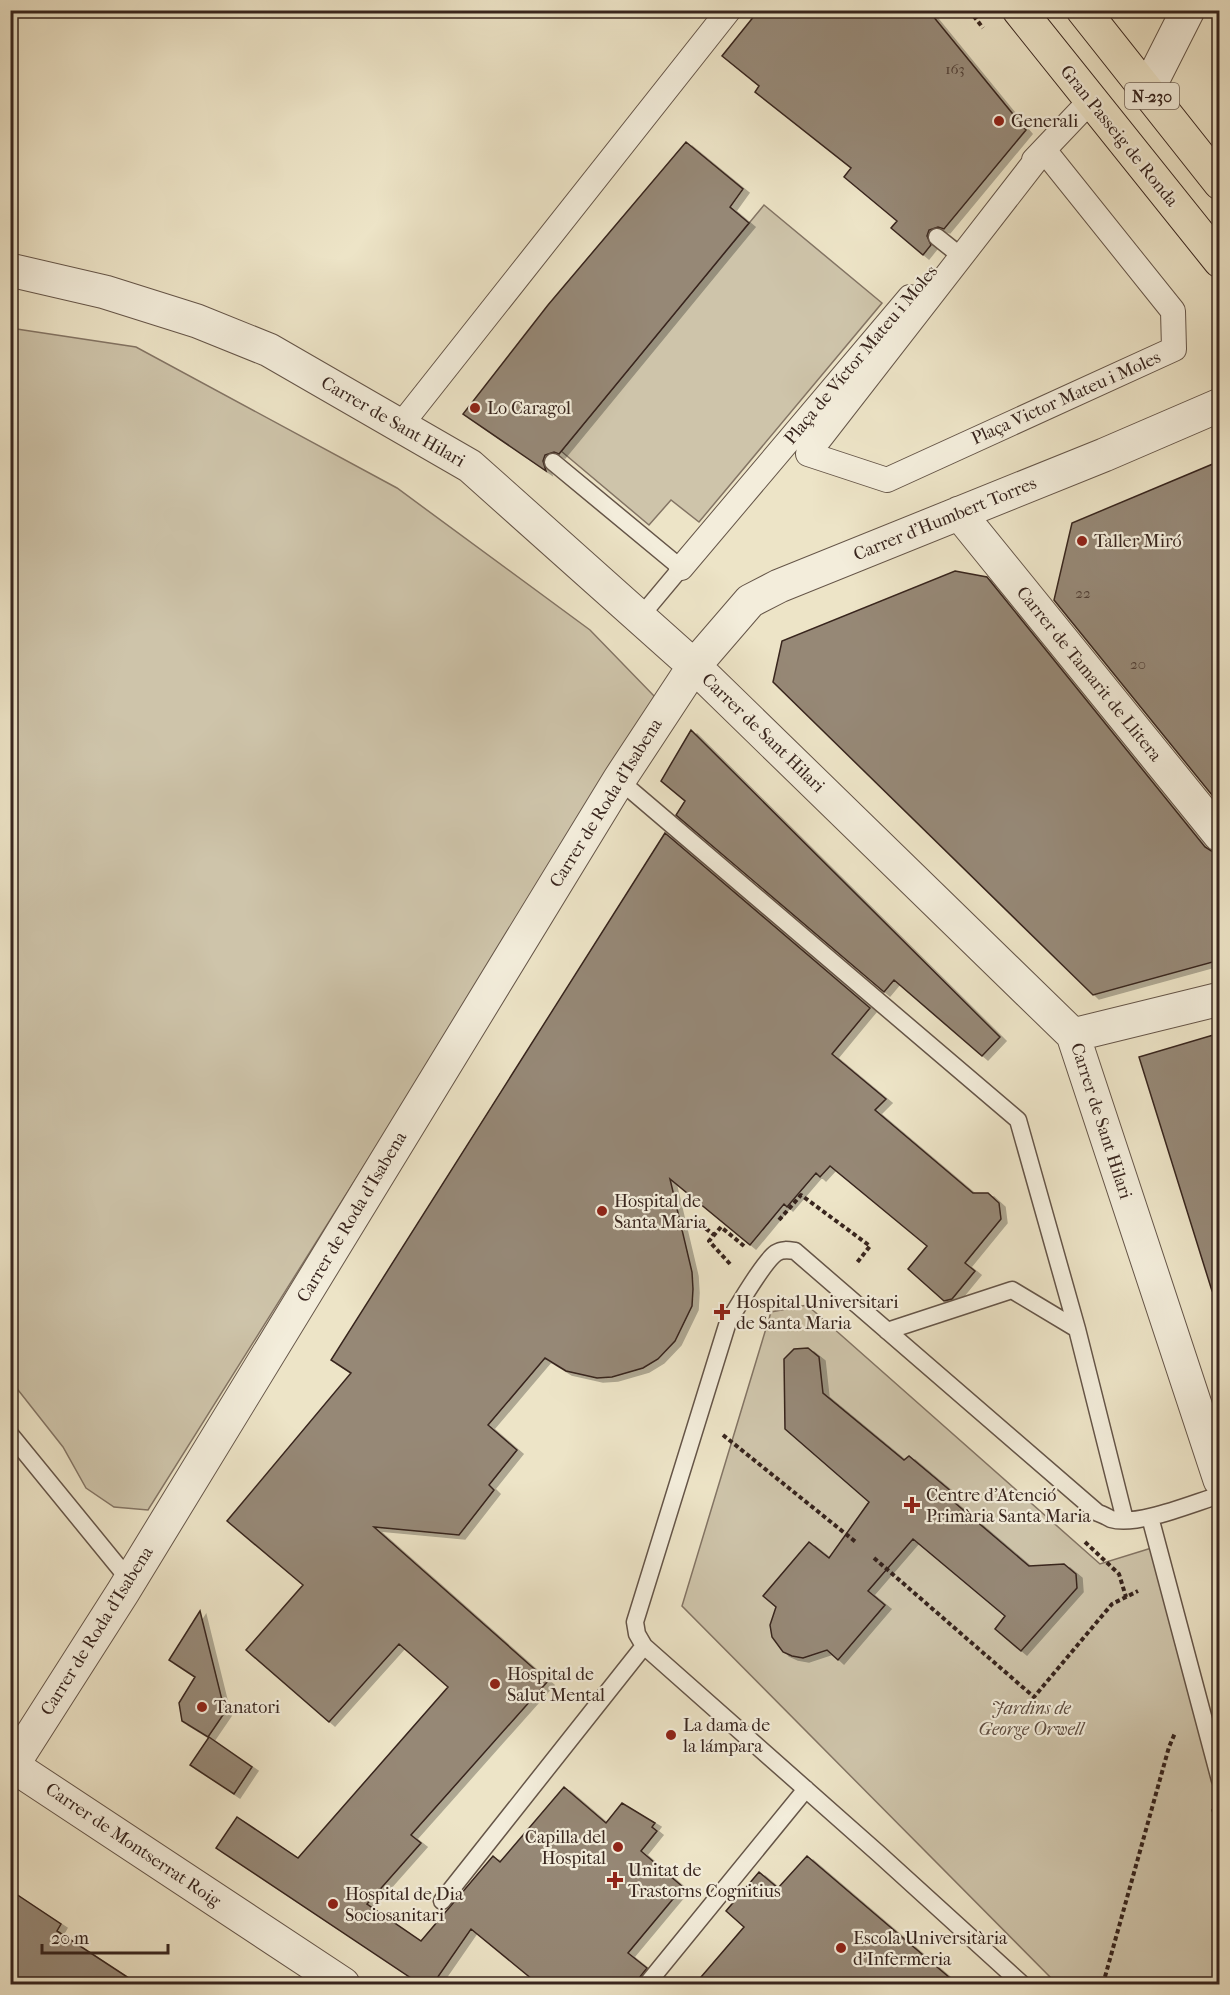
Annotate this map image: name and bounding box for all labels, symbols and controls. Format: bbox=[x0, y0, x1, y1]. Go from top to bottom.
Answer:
house number: 163 bbox=[945, 60, 965, 78]
street label: Gran Passeig de Ronda bbox=[1056, 61, 1183, 211]
road number: N-230 bbox=[1125, 83, 1179, 109]
place label: Generali bbox=[1011, 111, 1079, 132]
marker: Generali bbox=[992, 114, 1006, 128]
street label: Plaça de Víctor Mateu i Moles bbox=[780, 261, 942, 449]
street label: Plaça Victor Mateu i Moles bbox=[968, 347, 1164, 449]
street label: Carrer de Sant Hilari bbox=[317, 372, 469, 472]
place label: Lo Caragol bbox=[487, 398, 571, 419]
marker: Lo Caragol bbox=[468, 401, 482, 415]
street label: Carrer d'Humbert Torres bbox=[850, 473, 1040, 565]
place label: Taller Miró bbox=[1094, 531, 1182, 552]
marker: Taller Miró bbox=[1075, 534, 1089, 548]
street label: Carrer de Tamarit de Llitera bbox=[1012, 582, 1166, 766]
house number: 22 bbox=[1075, 584, 1091, 602]
house number: 20 bbox=[1130, 655, 1146, 673]
street label: Carrer de Sant Hilari bbox=[697, 669, 829, 798]
street label: Carrer de Roda d'Isabena bbox=[545, 714, 667, 891]
street label: Carrer de Sant Hilari bbox=[1066, 1040, 1136, 1202]
street label: Carrer de Roda d'Isabena bbox=[293, 1127, 412, 1306]
place label: Hospital de Santa Maria bbox=[614, 1191, 707, 1233]
marker: Hospital de Santa Maria bbox=[595, 1204, 609, 1218]
place label: Hospital Universitari de Santa Maria bbox=[736, 1292, 899, 1334]
marker: Hospital Universitari de Santa Maria bbox=[713, 1303, 731, 1321]
place label: Centre d'Atenció Primària Santa Maria bbox=[926, 1485, 1092, 1527]
marker: Centre d'Atenció Primària Santa Maria bbox=[903, 1496, 921, 1514]
street label: Carrer de Roda d'Isabena bbox=[36, 1542, 158, 1719]
place label: Hospital de Salut Mental bbox=[507, 1664, 605, 1706]
marker: Hospital de Salut Mental bbox=[488, 1677, 502, 1691]
place label: Tanatori bbox=[214, 1697, 281, 1718]
park label: Jardins de George Orwell bbox=[978, 1698, 1086, 1740]
marker: Tanatori bbox=[195, 1700, 209, 1714]
place label: La dama de la lámpara bbox=[682, 1715, 770, 1757]
marker: La dama de la lámpara bbox=[664, 1728, 678, 1742]
street label: Carrer de Montserrat Roig bbox=[41, 1778, 225, 1912]
place label: Capilla del Hospital bbox=[525, 1827, 606, 1869]
marker: Capilla del Hospital bbox=[611, 1840, 625, 1854]
place label: Unitat de Trastorns Cognitius bbox=[628, 1860, 781, 1902]
marker: Unitat de Trastorns Cognitius bbox=[606, 1871, 624, 1889]
place label: Hospital de Dia Sociosanitari bbox=[345, 1884, 464, 1926]
marker: Hospital de Dia Sociosanitari bbox=[326, 1897, 340, 1911]
scale bar bbox=[42, 1917, 168, 1955]
text: 20 m bbox=[51, 1928, 89, 1949]
place label: Escola Universitària d'Infermeria bbox=[853, 1928, 1008, 1970]
marker: Escola Universitària d'Infermeria bbox=[834, 1941, 848, 1955]

